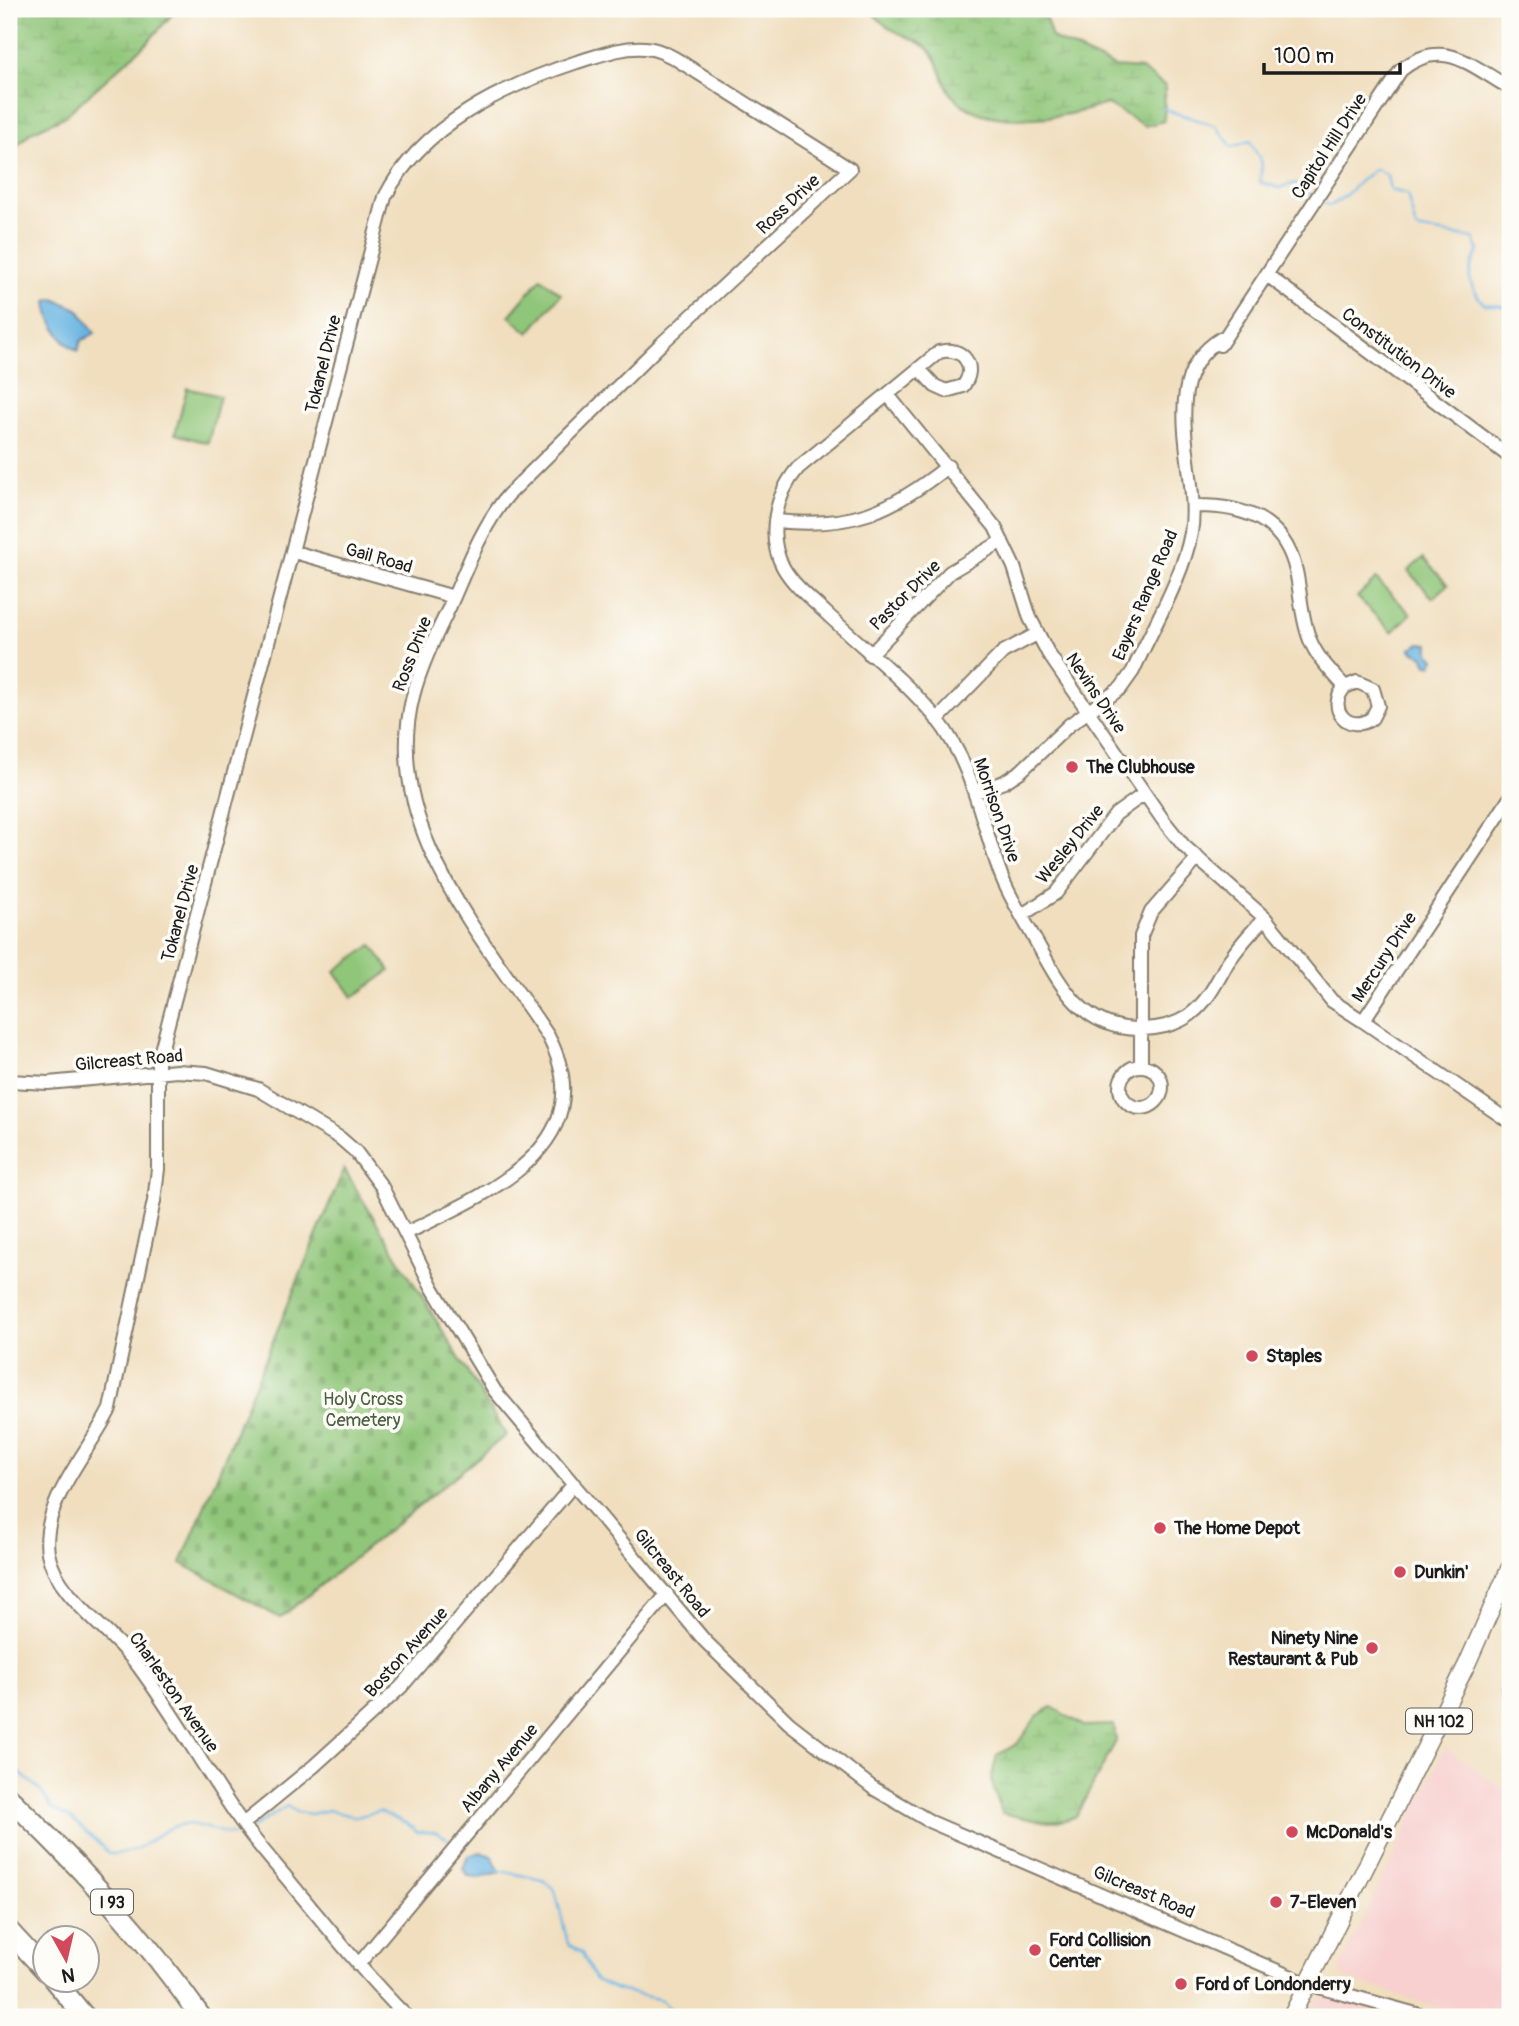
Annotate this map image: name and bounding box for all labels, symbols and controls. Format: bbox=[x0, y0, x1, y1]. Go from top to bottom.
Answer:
scale bar bbox=[1264, 32, 1400, 76]
text: 100 m bbox=[1274, 43, 1334, 70]
street label: Capitol Hill Drive bbox=[1287, 89, 1372, 204]
street label: Ross Drive bbox=[752, 169, 825, 240]
street label: Constitution Drive bbox=[1337, 303, 1461, 404]
street label: Tokanel Drive bbox=[300, 313, 347, 415]
street label: Eayers Range Road bbox=[1108, 526, 1183, 664]
street label: Gail Road bbox=[343, 538, 415, 579]
street label: Pastor Drive bbox=[865, 555, 946, 636]
street label: Ross Drive bbox=[388, 613, 437, 695]
street label: Nevins Drive bbox=[1060, 649, 1131, 738]
street label: Morrison Drive bbox=[968, 755, 1025, 865]
place label: The Clubhouse bbox=[1085, 756, 1196, 779]
marker: The Clubhouse bbox=[1064, 759, 1080, 775]
street label: Wesley Drive bbox=[1031, 800, 1109, 889]
street label: Tokanel Drive bbox=[156, 862, 205, 964]
street label: Mercury Drive bbox=[1347, 908, 1422, 1007]
street label: Gilcreast Road bbox=[74, 1044, 184, 1077]
place label: Staples bbox=[1266, 1345, 1323, 1368]
marker: Staples bbox=[1244, 1348, 1260, 1364]
park label: Holy Cross Cemetery bbox=[323, 1388, 403, 1432]
place label: The Home Depot bbox=[1173, 1517, 1301, 1540]
marker: The Home Depot bbox=[1152, 1520, 1168, 1536]
street label: Gilcreast Road bbox=[629, 1524, 715, 1623]
place label: Dunkin' bbox=[1414, 1561, 1468, 1584]
marker: Dunkin' bbox=[1392, 1564, 1408, 1580]
street label: Boston Avenue bbox=[360, 1602, 453, 1702]
place label: Ninety Nine Restaurant & Pub bbox=[1228, 1627, 1359, 1671]
street label: Charleston Avenue bbox=[124, 1628, 224, 1757]
marker: Ninety Nine Restaurant & Pub bbox=[1364, 1640, 1380, 1656]
road number: NH 102 bbox=[1406, 1708, 1472, 1734]
street label: Albany Avenue bbox=[455, 1719, 543, 1818]
place label: McDonald's bbox=[1306, 1821, 1393, 1844]
marker: McDonald's bbox=[1284, 1824, 1300, 1840]
street label: Gilcreast Road bbox=[1089, 1861, 1198, 1924]
road number: I 93 bbox=[91, 1890, 133, 1914]
place label: 7-Eleven bbox=[1290, 1891, 1357, 1914]
marker: 7-Eleven bbox=[1268, 1894, 1284, 1910]
north arrow bbox=[32, 1924, 102, 1994]
place label: Ford Collision Center bbox=[1049, 1929, 1151, 1973]
marker: Ford Collision Center bbox=[1027, 1942, 1043, 1958]
text: N bbox=[60, 1962, 76, 1988]
place label: Ford of Londonderry bbox=[1195, 1973, 1351, 1996]
marker: Ford of Londonderry bbox=[1173, 1976, 1189, 1992]

